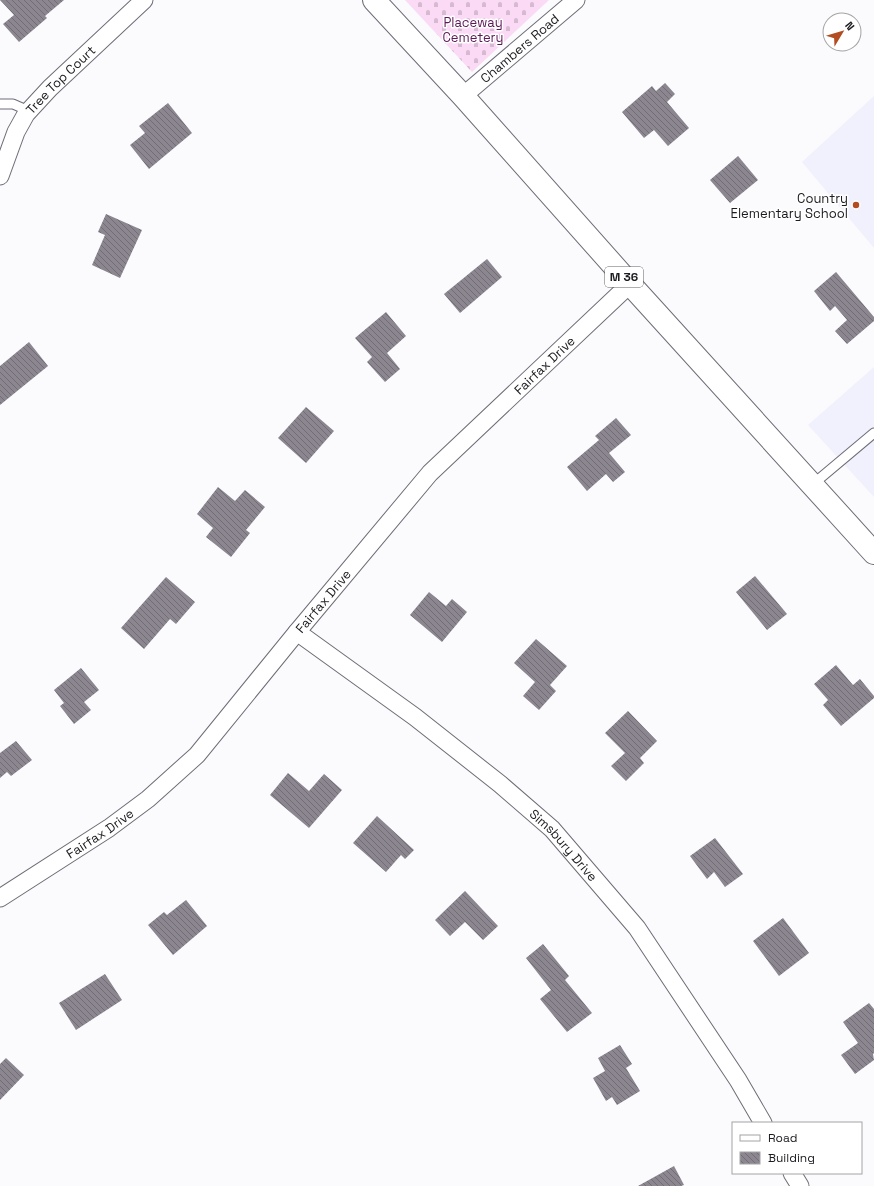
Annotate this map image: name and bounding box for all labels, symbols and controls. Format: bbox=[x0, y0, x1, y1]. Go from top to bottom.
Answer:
street label: Chambers Road bbox=[477, 10, 563, 87]
north arrow bbox=[822, 12, 862, 52]
park label: Placeway Cemetery bbox=[443, 14, 503, 46]
text: N bbox=[842, 19, 858, 33]
street label: Tree Top Court bbox=[22, 42, 99, 118]
place label: Country Elementary School bbox=[731, 190, 848, 222]
marker: Country Elementary School bbox=[851, 200, 861, 210]
road number: M 36 bbox=[605, 267, 643, 287]
street label: Fairfax Drive bbox=[510, 332, 579, 398]
street label: Fairfax Drive bbox=[292, 566, 355, 637]
street label: Fairfax Drive bbox=[63, 805, 137, 862]
street label: Simsbury Drive bbox=[526, 805, 601, 885]
legend bbox=[732, 1122, 862, 1174]
text: Road bbox=[768, 1130, 797, 1146]
text: Building bbox=[768, 1150, 815, 1166]

